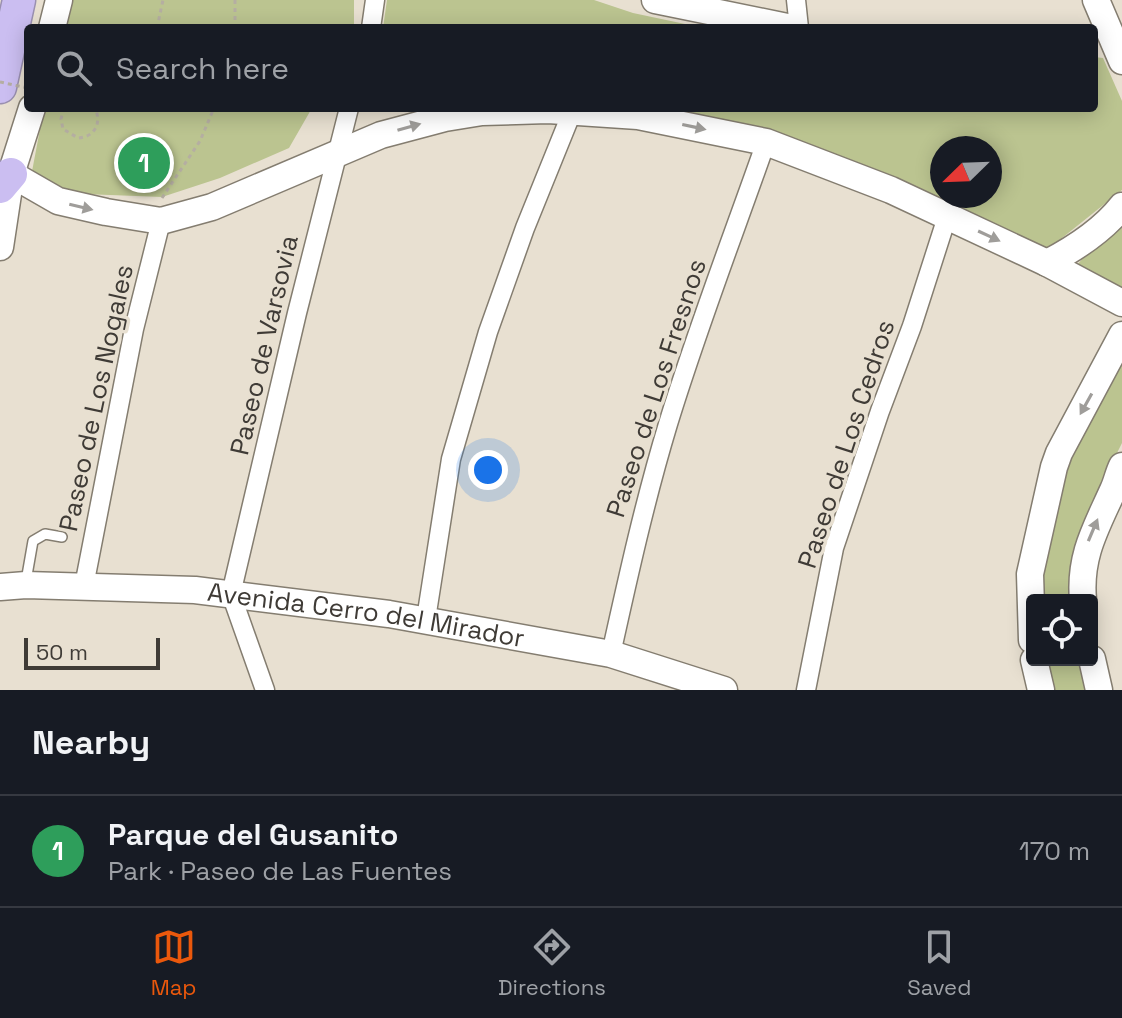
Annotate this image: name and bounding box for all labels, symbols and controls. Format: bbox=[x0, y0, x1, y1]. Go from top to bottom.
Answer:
search box bbox=[24, 24, 1098, 112]
icon: search bbox=[52, 46, 96, 90]
text: Search here bbox=[116, 49, 289, 88]
one-way arrow bbox=[397, 120, 421, 133]
one-way arrow bbox=[681, 121, 706, 134]
pin: 1 bbox=[118, 133, 170, 193]
north arrow bbox=[930, 136, 1002, 208]
one-way arrow bbox=[69, 201, 94, 213]
one-way arrow bbox=[977, 229, 1001, 243]
street label: Paseo de Varsovia bbox=[222, 232, 306, 458]
street label: Paseo de Los Fresnos bbox=[598, 255, 714, 521]
street label: Paseo de Los Nogales bbox=[51, 262, 141, 534]
street label: Paseo de Los Cedros bbox=[790, 315, 902, 573]
one-way arrow bbox=[1079, 393, 1093, 415]
your location bbox=[468, 450, 508, 490]
one-way arrow bbox=[1087, 519, 1100, 542]
street label: Avenida Cerro del Mirador bbox=[206, 575, 527, 655]
map controls bbox=[1026, 594, 1098, 666]
button: locate bbox=[1026, 594, 1098, 666]
scale bar bbox=[24, 634, 160, 670]
text: 50 m bbox=[36, 638, 88, 666]
text: Nearby bbox=[32, 721, 150, 764]
text: Parque del Gusanito bbox=[108, 815, 398, 854]
text: 1 bbox=[52, 834, 64, 868]
text: 170 m bbox=[1019, 834, 1090, 868]
text: Park · Paseo de Las Fuentes bbox=[108, 854, 452, 888]
tab: Map bbox=[151, 925, 197, 1001]
tab: Directions bbox=[498, 925, 606, 1001]
tab: Saved bbox=[907, 925, 971, 1001]

